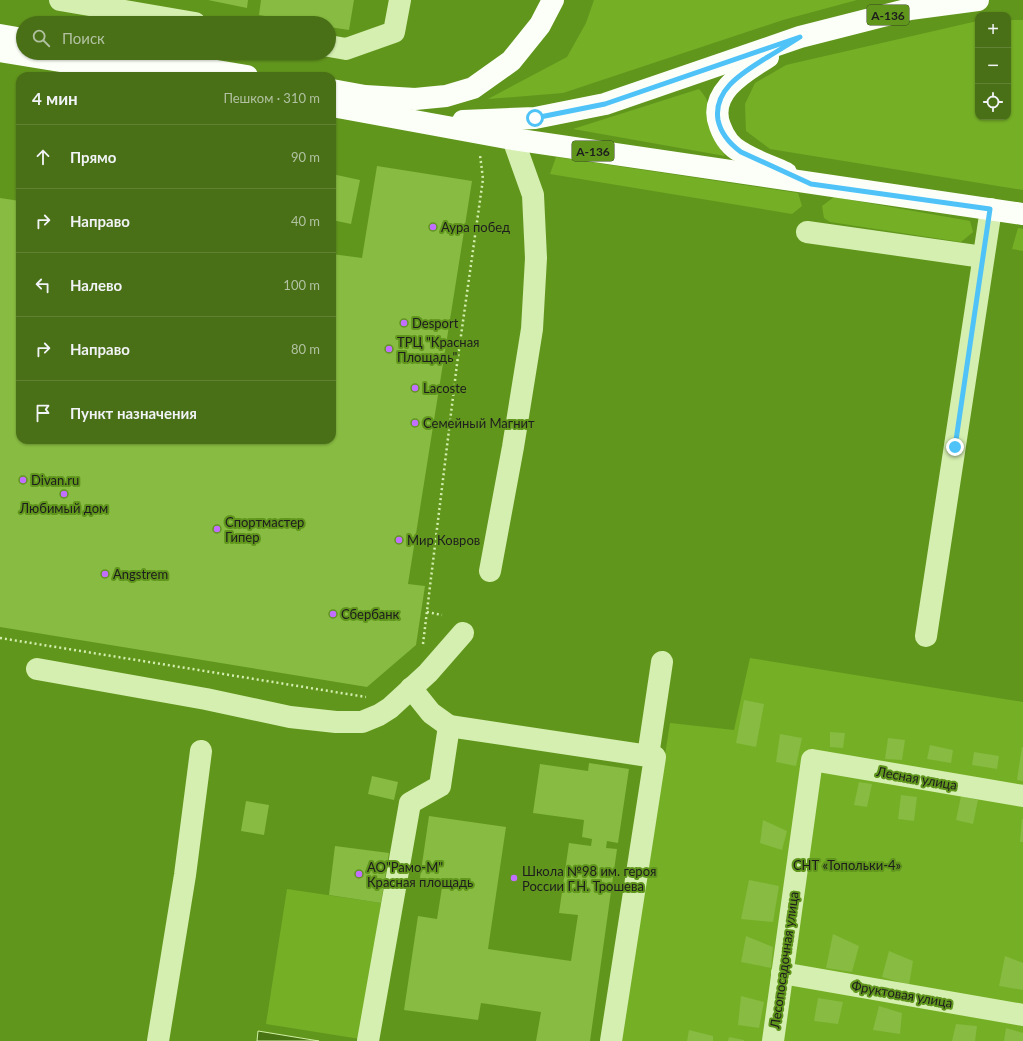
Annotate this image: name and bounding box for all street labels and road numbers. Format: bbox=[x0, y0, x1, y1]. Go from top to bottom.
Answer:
road number: А-136 bbox=[867, 5, 909, 25]
road number: А-136 bbox=[572, 141, 614, 161]
street label: Лесная улица bbox=[875, 763, 958, 793]
street label: Лесопосадочная улица bbox=[766, 891, 802, 1030]
street label: Фруктовая улица bbox=[850, 977, 954, 1011]

